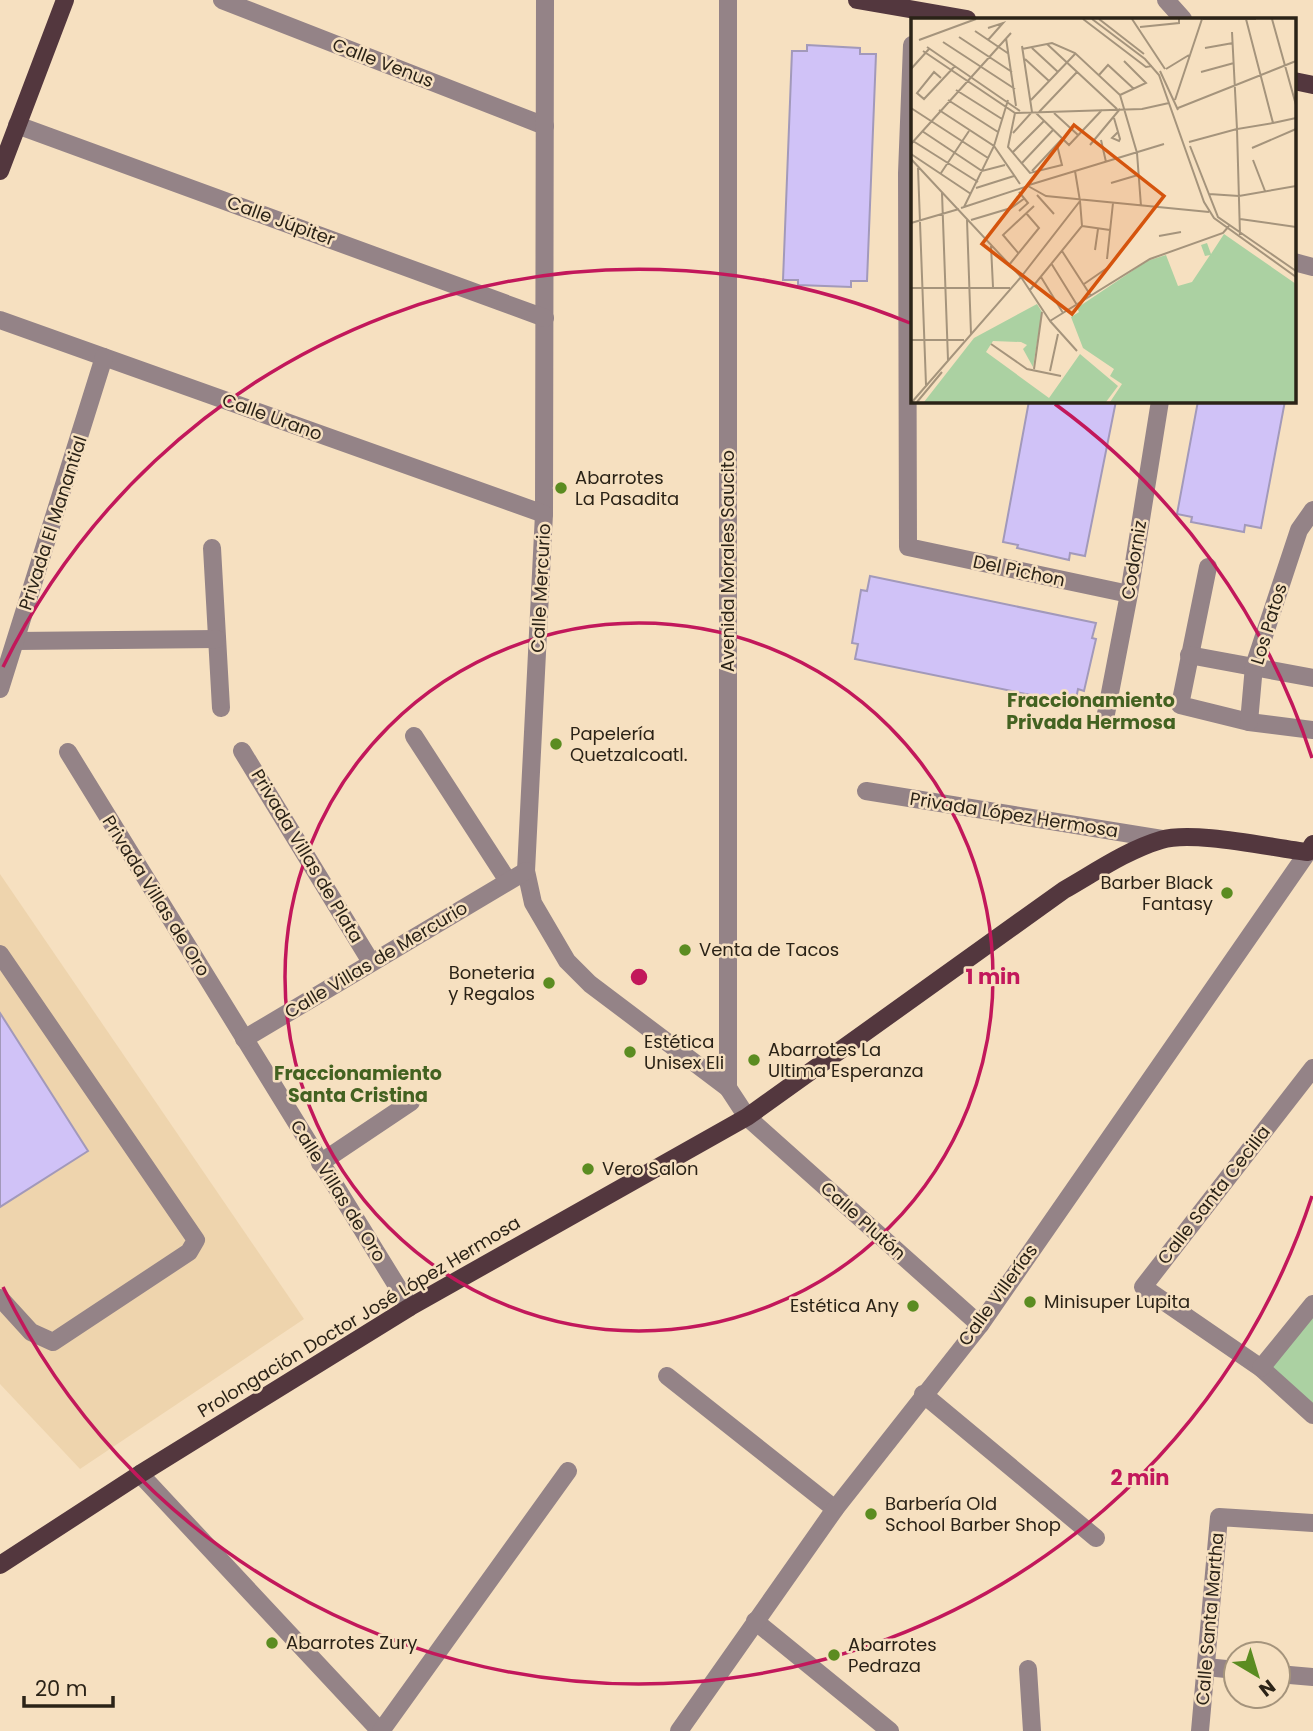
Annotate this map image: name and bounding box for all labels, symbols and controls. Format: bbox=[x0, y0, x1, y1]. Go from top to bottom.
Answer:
inset map bbox=[911, 18, 1296, 402]
street label: Calle Venus bbox=[329, 32, 437, 93]
street label: Calle Júpiter bbox=[224, 189, 339, 252]
street label: Calle Urano bbox=[219, 387, 326, 446]
street label: Privada El Manantial bbox=[13, 432, 93, 613]
street label: Avenida Morales Saucito bbox=[715, 450, 740, 672]
place label: Abarrotes La Pasadita bbox=[575, 465, 679, 511]
marker: Abarrotes La Pasadita bbox=[553, 480, 569, 496]
street label: Codorniz bbox=[1115, 518, 1152, 601]
street label: Calle Mercurio bbox=[525, 523, 556, 653]
street label: Del Pichon bbox=[971, 549, 1067, 592]
street label: Los Patos bbox=[1244, 580, 1293, 667]
district label: Fraccionamiento Privada Hermosa bbox=[1006, 687, 1176, 736]
place label: Papelería Quetzalcoatl. bbox=[570, 721, 688, 767]
marker: Papelería Quetzalcoatl. bbox=[548, 736, 564, 752]
street label: Privada Villas de Plata bbox=[246, 764, 369, 947]
street label: Privada López Hermosa bbox=[908, 786, 1120, 843]
street label: Privada Villas de Oro bbox=[97, 811, 216, 981]
place label: Barber Black Fantasy bbox=[1100, 870, 1214, 916]
marker: Barber Black Fantasy bbox=[1219, 885, 1235, 901]
street label: Calle Villas de Mercurio bbox=[280, 895, 472, 1024]
place label: Venta de Tacos bbox=[699, 937, 839, 962]
marker: Venta de Tacos bbox=[677, 942, 693, 958]
place label: Boneteria y Regalos bbox=[448, 960, 535, 1006]
text: 1 min bbox=[966, 962, 1020, 991]
centre of rings bbox=[627, 965, 651, 989]
marker: Boneteria y Regalos bbox=[541, 975, 557, 991]
place label: Estética Unisex Eli bbox=[644, 1029, 724, 1075]
place label: Abarrotes La Ultima Esperanza bbox=[768, 1037, 924, 1083]
marker: Estética Unisex Eli bbox=[622, 1044, 638, 1060]
marker: Abarrotes La Ultima Esperanza bbox=[746, 1052, 762, 1068]
district label: Fraccionamiento Santa Cristina bbox=[274, 1060, 442, 1109]
street label: Calle Villas de Oro bbox=[285, 1115, 392, 1267]
street label: Calle Santa Cecilia bbox=[1151, 1120, 1276, 1269]
place label: Vero Salon bbox=[602, 1156, 699, 1181]
marker: Vero Salon bbox=[580, 1161, 596, 1177]
street label: Calle Plutón bbox=[815, 1176, 911, 1266]
street label: Prolongación Doctor José López Hermosa bbox=[193, 1210, 525, 1423]
street label: Calle Villerías bbox=[952, 1239, 1043, 1351]
place label: Minisuper Lupita bbox=[1044, 1289, 1190, 1314]
place label: Estética Any bbox=[790, 1293, 899, 1318]
marker: Minisuper Lupita bbox=[1022, 1294, 1038, 1310]
marker: Estética Any bbox=[905, 1298, 921, 1314]
text: 2 min bbox=[1110, 1463, 1170, 1492]
place label: Barbería Old School Barber Shop bbox=[885, 1491, 1061, 1537]
marker: Barbería Old School Barber Shop bbox=[863, 1506, 879, 1522]
street label: Calle Santa Martha bbox=[1189, 1532, 1230, 1706]
place label: Abarrotes Zury bbox=[286, 1630, 417, 1655]
place label: Abarrotes Pedraza bbox=[848, 1632, 937, 1678]
marker: Abarrotes Zury bbox=[264, 1635, 280, 1651]
north arrow bbox=[1222, 1640, 1292, 1710]
marker: Abarrotes Pedraza bbox=[826, 1647, 842, 1663]
scale bar bbox=[24, 1664, 114, 1708]
text: N bbox=[1253, 1673, 1281, 1703]
text: 20 m bbox=[35, 1674, 88, 1703]

